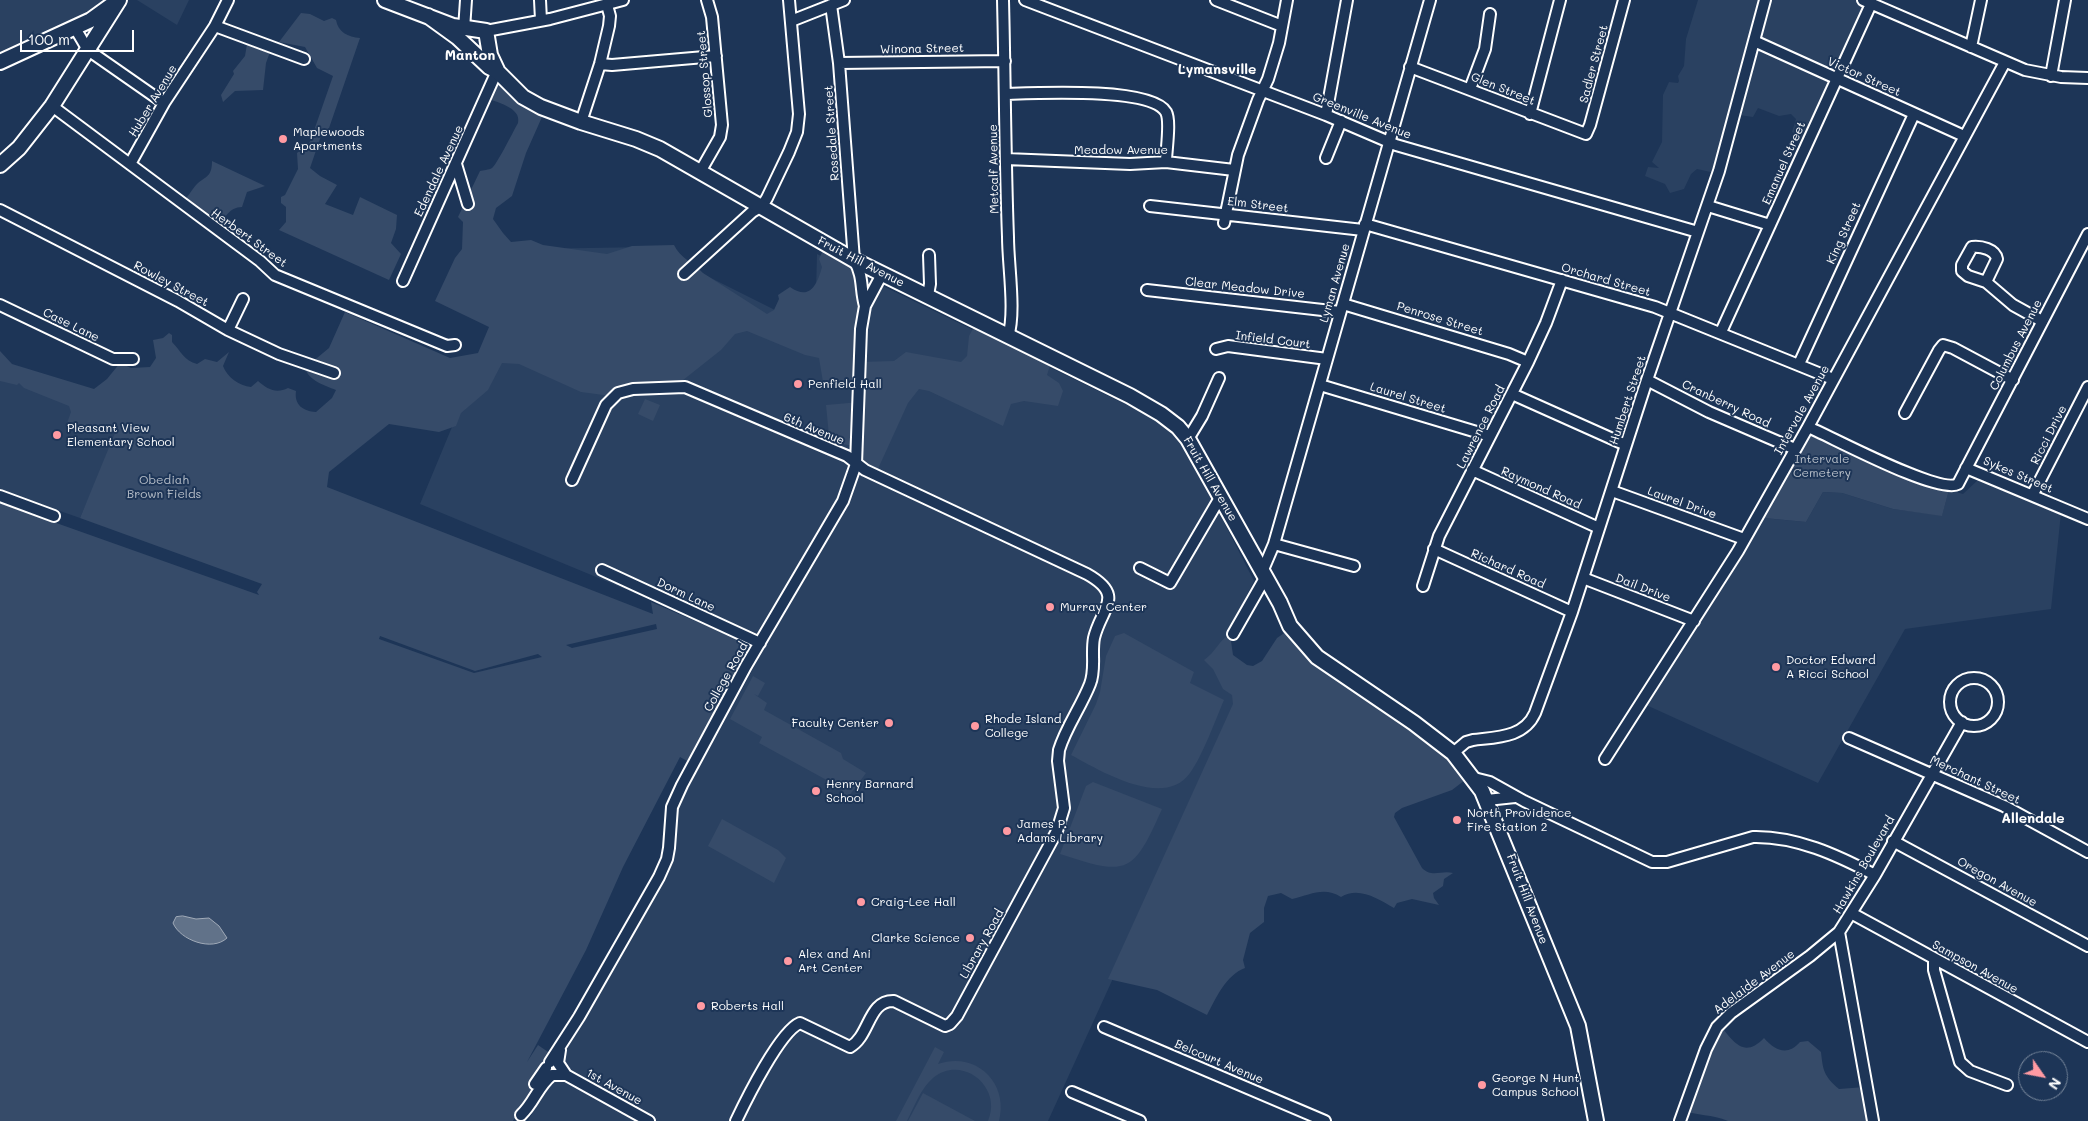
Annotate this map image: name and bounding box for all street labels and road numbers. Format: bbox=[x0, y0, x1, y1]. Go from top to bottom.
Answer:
street label: Sadler Street bbox=[1577, 23, 1611, 105]
street label: Glossop Street bbox=[694, 30, 716, 118]
street label: Winona Street bbox=[880, 41, 964, 57]
street label: Victor Street bbox=[1825, 54, 1903, 100]
street label: Huber Avenue bbox=[126, 62, 180, 140]
street label: Glen Street bbox=[1469, 70, 1537, 108]
street label: Rosedale Street bbox=[821, 85, 843, 181]
street label: Greenville Avenue bbox=[1311, 90, 1413, 142]
street label: Emanuel Street bbox=[1759, 119, 1809, 207]
street label: Edendale Avenue bbox=[411, 123, 467, 219]
street label: Metcalf Avenue bbox=[986, 124, 1002, 214]
street label: Meadow Avenue bbox=[1074, 143, 1168, 157]
street label: Elm Street bbox=[1227, 194, 1289, 216]
street label: King Street bbox=[1824, 200, 1864, 266]
street label: Herbert Street bbox=[208, 206, 290, 270]
street label: Fruit Hill Avenue bbox=[815, 234, 907, 290]
street label: Lyman Avenue bbox=[1317, 242, 1353, 324]
street label: Rowley Street bbox=[131, 258, 211, 310]
street label: Orchard Street bbox=[1560, 260, 1652, 300]
street label: Clear Meadow Drive bbox=[1184, 275, 1306, 301]
street label: Columbus Avenue bbox=[1987, 297, 2045, 393]
street label: Penrose Street bbox=[1395, 299, 1485, 339]
street label: Case Lane bbox=[40, 305, 102, 345]
street label: Infield Court bbox=[1235, 328, 1311, 352]
street label: Humbert Street bbox=[1607, 354, 1649, 446]
street label: Intervale Avenue bbox=[1771, 363, 1833, 457]
street label: Cranberry Road bbox=[1680, 377, 1772, 431]
street label: Laurel Street bbox=[1368, 380, 1448, 416]
street label: Lawrence Road bbox=[1454, 383, 1508, 471]
street label: Ricci Drive bbox=[2028, 403, 2070, 467]
street label: 6th Avenue bbox=[781, 410, 847, 448]
street label: Fruit Hill Avenue bbox=[1180, 434, 1240, 524]
street label: Sykes Street bbox=[1981, 454, 2055, 496]
street label: Raymond Road bbox=[1499, 464, 1583, 512]
street label: Laurel Drive bbox=[1646, 484, 1718, 522]
street label: Richard Road bbox=[1469, 546, 1547, 592]
street label: Dail Drive bbox=[1613, 571, 1673, 605]
street label: Dorm Lane bbox=[655, 575, 717, 615]
street label: College Road bbox=[701, 640, 751, 714]
street label: Merchant Street bbox=[1927, 753, 2023, 807]
street label: Hawkins Boulevard bbox=[1830, 813, 1898, 917]
street label: Fruit Hill Avenue bbox=[1503, 852, 1551, 946]
street label: Oregon Avenue bbox=[1955, 854, 2039, 910]
street label: Library Road bbox=[957, 907, 1007, 981]
street label: Sampson Avenue bbox=[1929, 937, 2021, 997]
street label: Adelaide Avenue bbox=[1711, 947, 1797, 1017]
street label: Belcourt Avenue bbox=[1172, 1037, 1266, 1087]
street label: 1st Avenue bbox=[583, 1066, 645, 1108]

